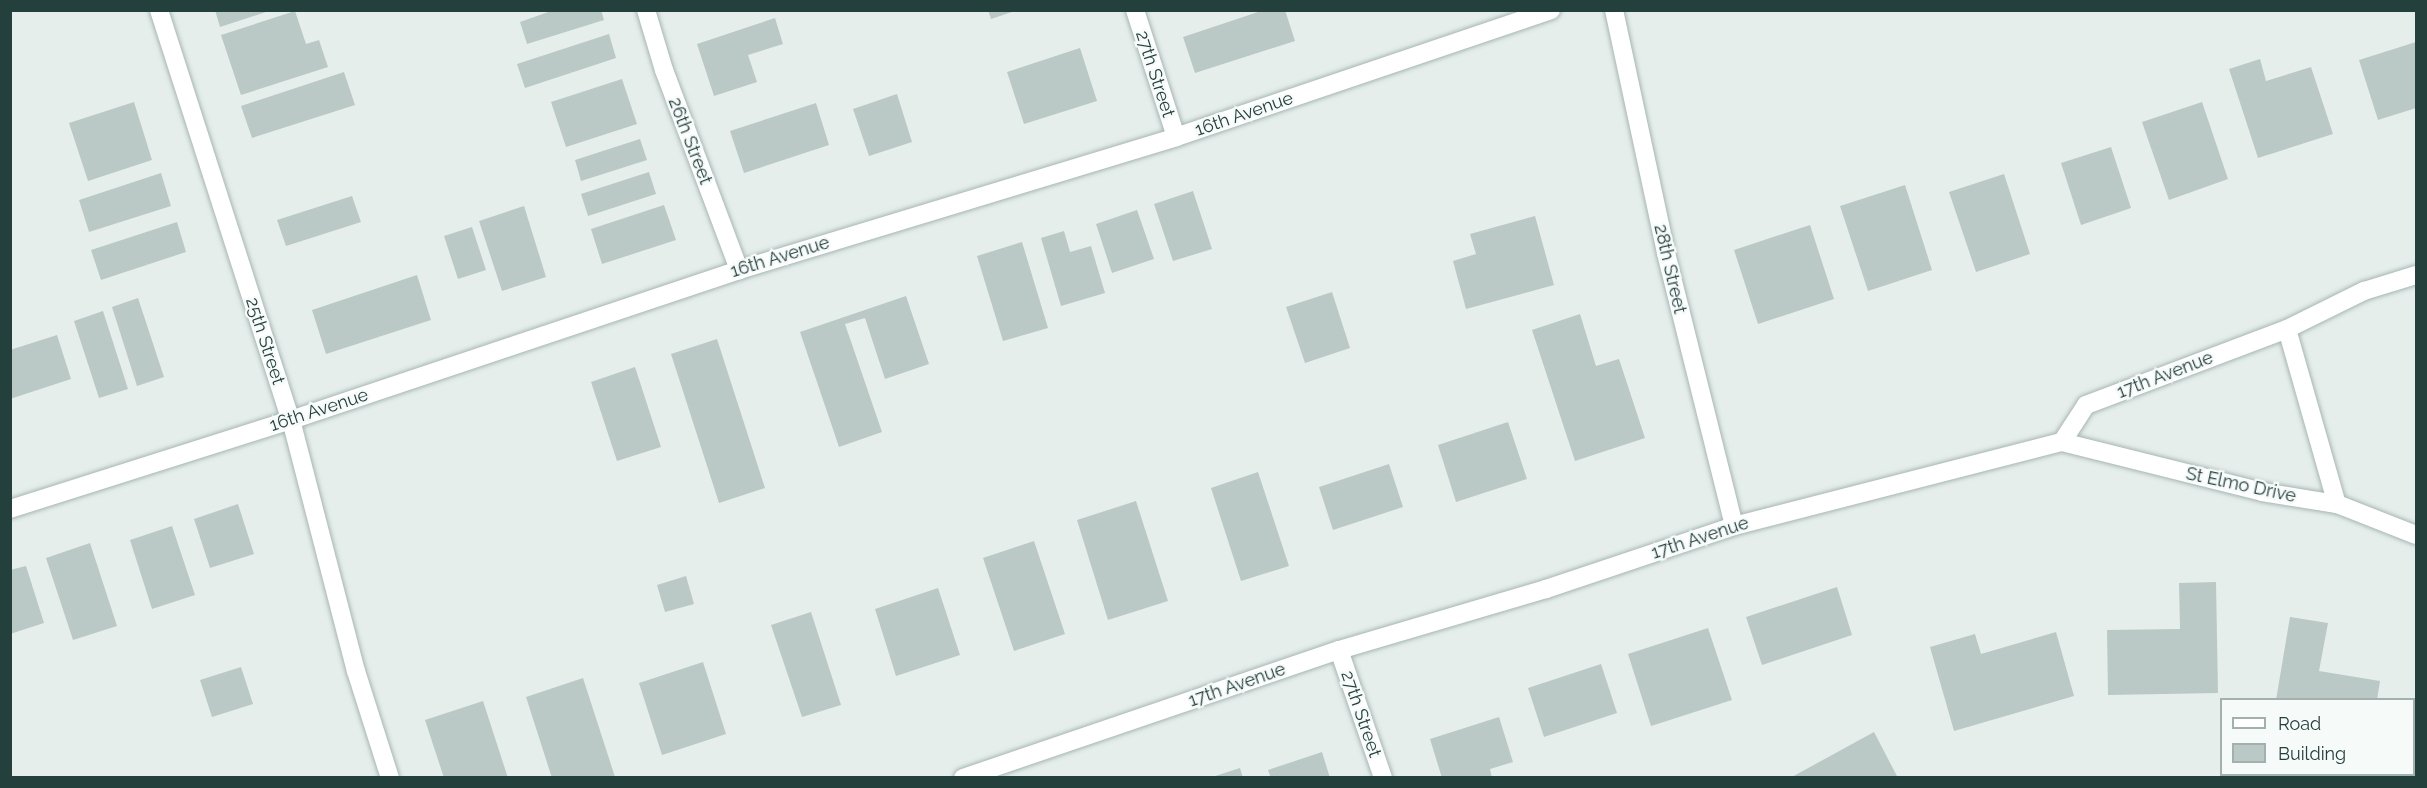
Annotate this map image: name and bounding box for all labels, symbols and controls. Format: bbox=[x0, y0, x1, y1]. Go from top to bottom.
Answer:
street label: 27th Street bbox=[1131, 28, 1179, 120]
street label: 16th Avenue bbox=[1192, 87, 1296, 141]
street label: 26th Street bbox=[664, 95, 716, 187]
street label: 28th Street bbox=[1649, 222, 1691, 316]
street label: 16th Avenue bbox=[728, 232, 832, 282]
street label: 25th Street bbox=[241, 295, 289, 387]
street label: 17th Avenue bbox=[2114, 347, 2216, 403]
street label: 16th Avenue bbox=[267, 384, 371, 436]
street label: St Elmo Drive bbox=[2184, 463, 2298, 507]
street label: 17th Avenue bbox=[1648, 512, 1752, 564]
street label: 17th Avenue bbox=[1185, 658, 1289, 712]
street label: 27th Street bbox=[1336, 668, 1386, 760]
legend bbox=[2220, 698, 2415, 776]
text: Road bbox=[2278, 713, 2321, 734]
text: Building bbox=[2278, 743, 2346, 764]

